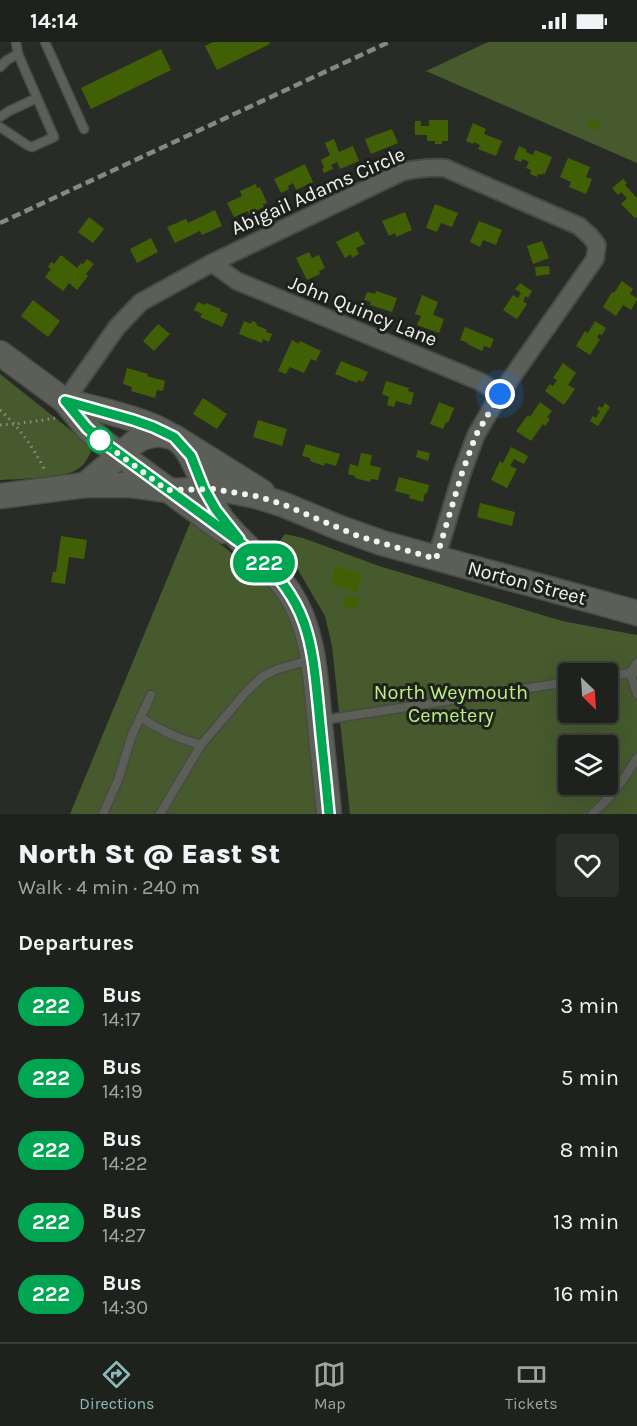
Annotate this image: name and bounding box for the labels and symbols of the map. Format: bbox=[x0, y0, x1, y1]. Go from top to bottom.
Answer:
street label: Abigail Adams Circle bbox=[228, 142, 408, 240]
street label: John Quincy Lane bbox=[285, 271, 441, 351]
your location bbox=[485, 379, 515, 409]
unlabelled marker bbox=[87, 427, 113, 453]
line badge: 222 bbox=[230, 544, 298, 582]
street label: Norton Street bbox=[465, 556, 589, 610]
north arrow bbox=[558, 663, 618, 723]
park label: North Weymouth Cemetery bbox=[374, 681, 528, 727]

